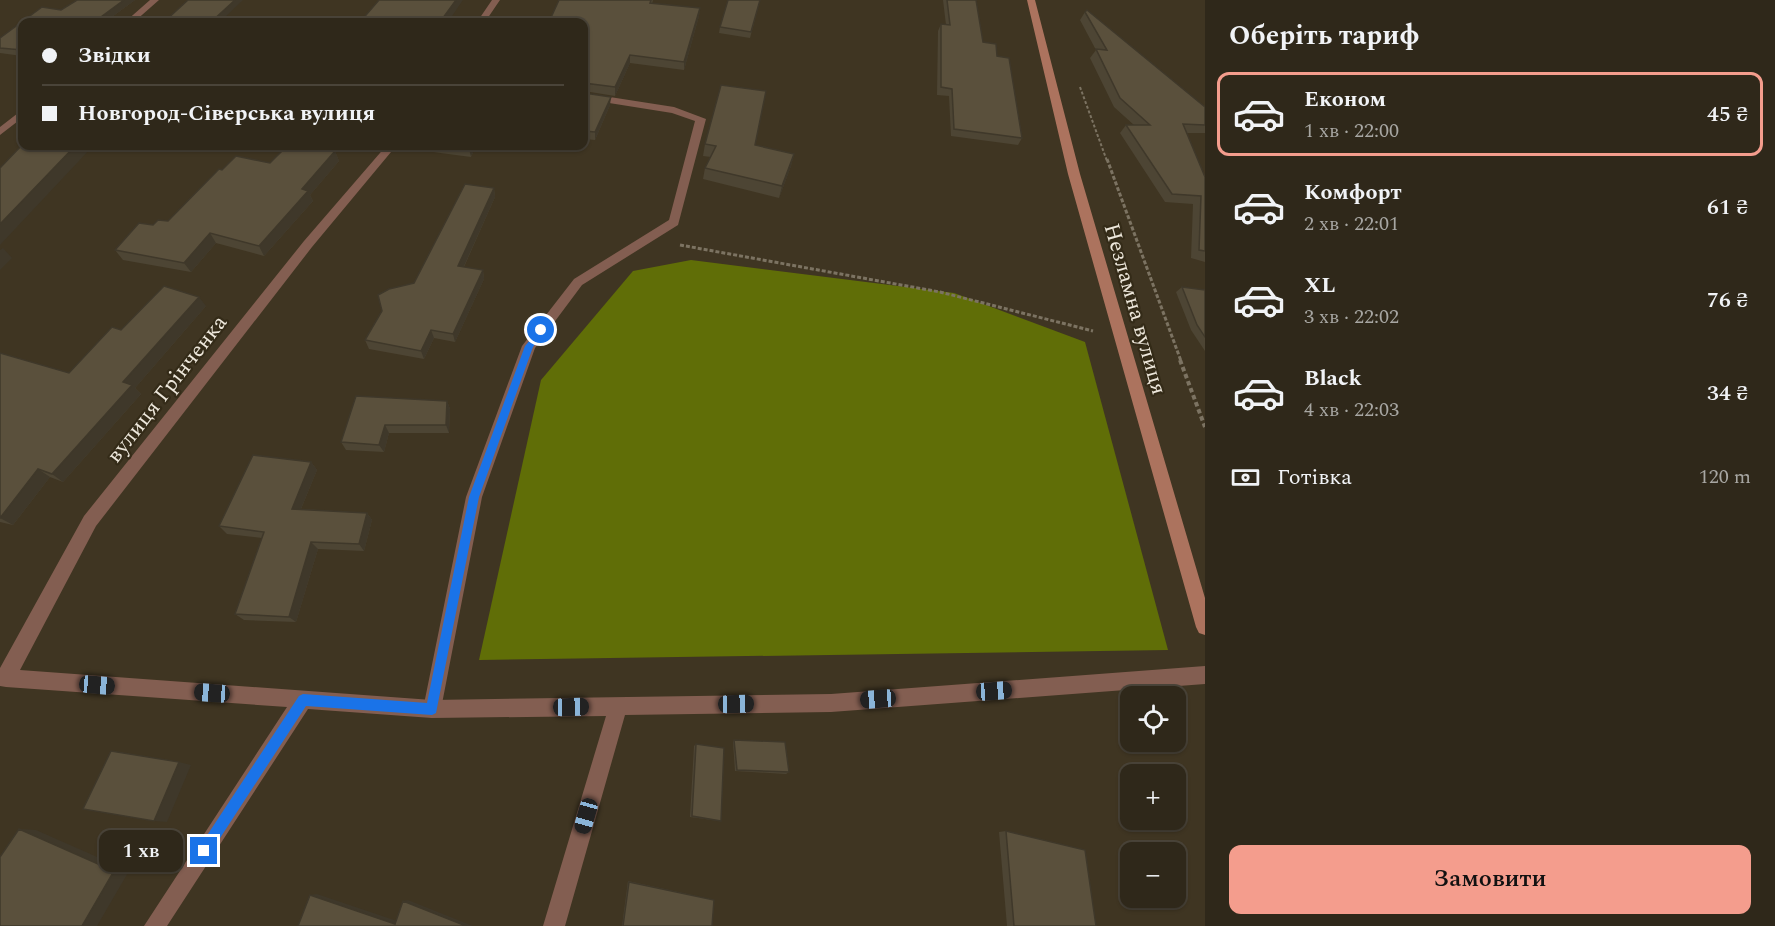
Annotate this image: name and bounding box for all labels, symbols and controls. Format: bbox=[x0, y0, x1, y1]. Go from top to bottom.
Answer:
text: Оберіть тариф bbox=[1229, 15, 1419, 57]
text: Звідки bbox=[78, 39, 151, 72]
text: Економ bbox=[1304, 83, 1386, 116]
icon: car bbox=[1232, 87, 1286, 141]
text: Новгород-Сіверська вулиця bbox=[78, 97, 375, 130]
text: 45 ₴ bbox=[1707, 98, 1748, 131]
text: 1 хв · 22:00 bbox=[1304, 116, 1399, 146]
text: Комфорт bbox=[1304, 176, 1402, 209]
icon: car bbox=[1232, 180, 1286, 234]
text: 61 ₴ bbox=[1707, 191, 1748, 224]
text: 2 хв · 22:01 bbox=[1304, 209, 1399, 239]
street label: Незламна вулиця bbox=[1095, 219, 1175, 399]
text: XL bbox=[1304, 269, 1335, 302]
icon: car bbox=[1232, 273, 1286, 327]
text: 76 ₴ bbox=[1707, 284, 1748, 317]
text: 3 хв · 22:02 bbox=[1304, 302, 1399, 332]
street label: вулиця Грінченка bbox=[99, 308, 236, 470]
route start bbox=[527, 316, 554, 343]
text: Black bbox=[1304, 362, 1362, 395]
icon: car bbox=[1232, 366, 1286, 420]
text: 34 ₴ bbox=[1707, 377, 1748, 410]
text: 4 хв · 22:03 bbox=[1304, 395, 1399, 425]
icon: cash bbox=[1229, 461, 1262, 494]
text: Готівка bbox=[1277, 461, 1352, 494]
text: 120 m bbox=[1699, 462, 1751, 492]
car bbox=[78, 674, 116, 696]
car bbox=[975, 681, 1013, 701]
car bbox=[193, 683, 231, 703]
map controls bbox=[1120, 686, 1186, 908]
button: locate bbox=[1120, 686, 1186, 752]
car bbox=[859, 689, 897, 709]
car bbox=[718, 695, 754, 713]
car bbox=[553, 698, 589, 716]
button: + bbox=[1120, 764, 1186, 830]
car bbox=[572, 796, 600, 836]
callout: 1 хв bbox=[99, 830, 183, 872]
text: 1 хв bbox=[123, 836, 159, 866]
route end bbox=[190, 837, 217, 864]
button: − bbox=[1120, 842, 1186, 908]
button: Замовити bbox=[1229, 845, 1751, 914]

